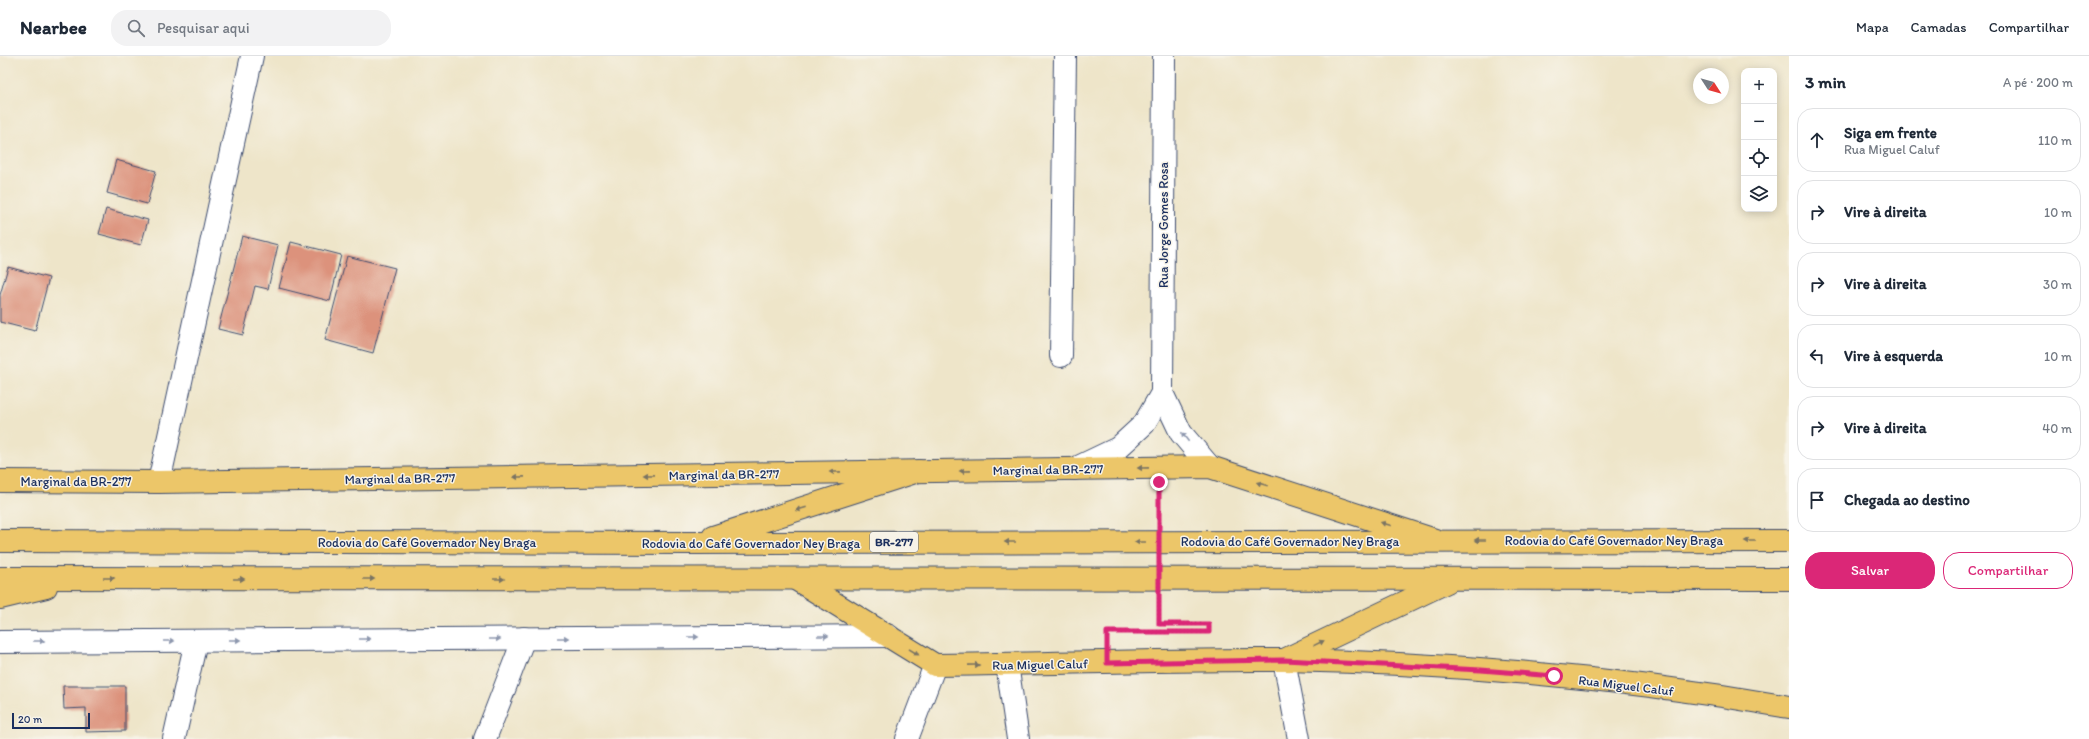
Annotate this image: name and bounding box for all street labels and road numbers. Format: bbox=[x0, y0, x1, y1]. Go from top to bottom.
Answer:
street label: Rua Jorge Gomes Rosa bbox=[1156, 161, 1171, 288]
street label: Marginal da BR-277 bbox=[992, 461, 1104, 478]
street label: Marginal da BR-277 bbox=[668, 466, 780, 483]
street label: Marginal da BR-277 bbox=[344, 470, 456, 487]
street label: Marginal da BR-277 bbox=[21, 474, 132, 489]
road number: BR-277 bbox=[870, 532, 918, 552]
street label: Rodovia do Café Governador Ney Braga bbox=[1505, 533, 1724, 548]
street label: Rodovia do Café Governador Ney Braga bbox=[1181, 534, 1400, 549]
street label: Rodovia do Café Governador Ney Braga bbox=[318, 535, 537, 550]
street label: Rodovia do Café Governador Ney Braga bbox=[642, 536, 861, 551]
street label: Rua Miguel Caluf bbox=[992, 656, 1088, 673]
street label: Rua Miguel Caluf bbox=[1578, 672, 1674, 699]

